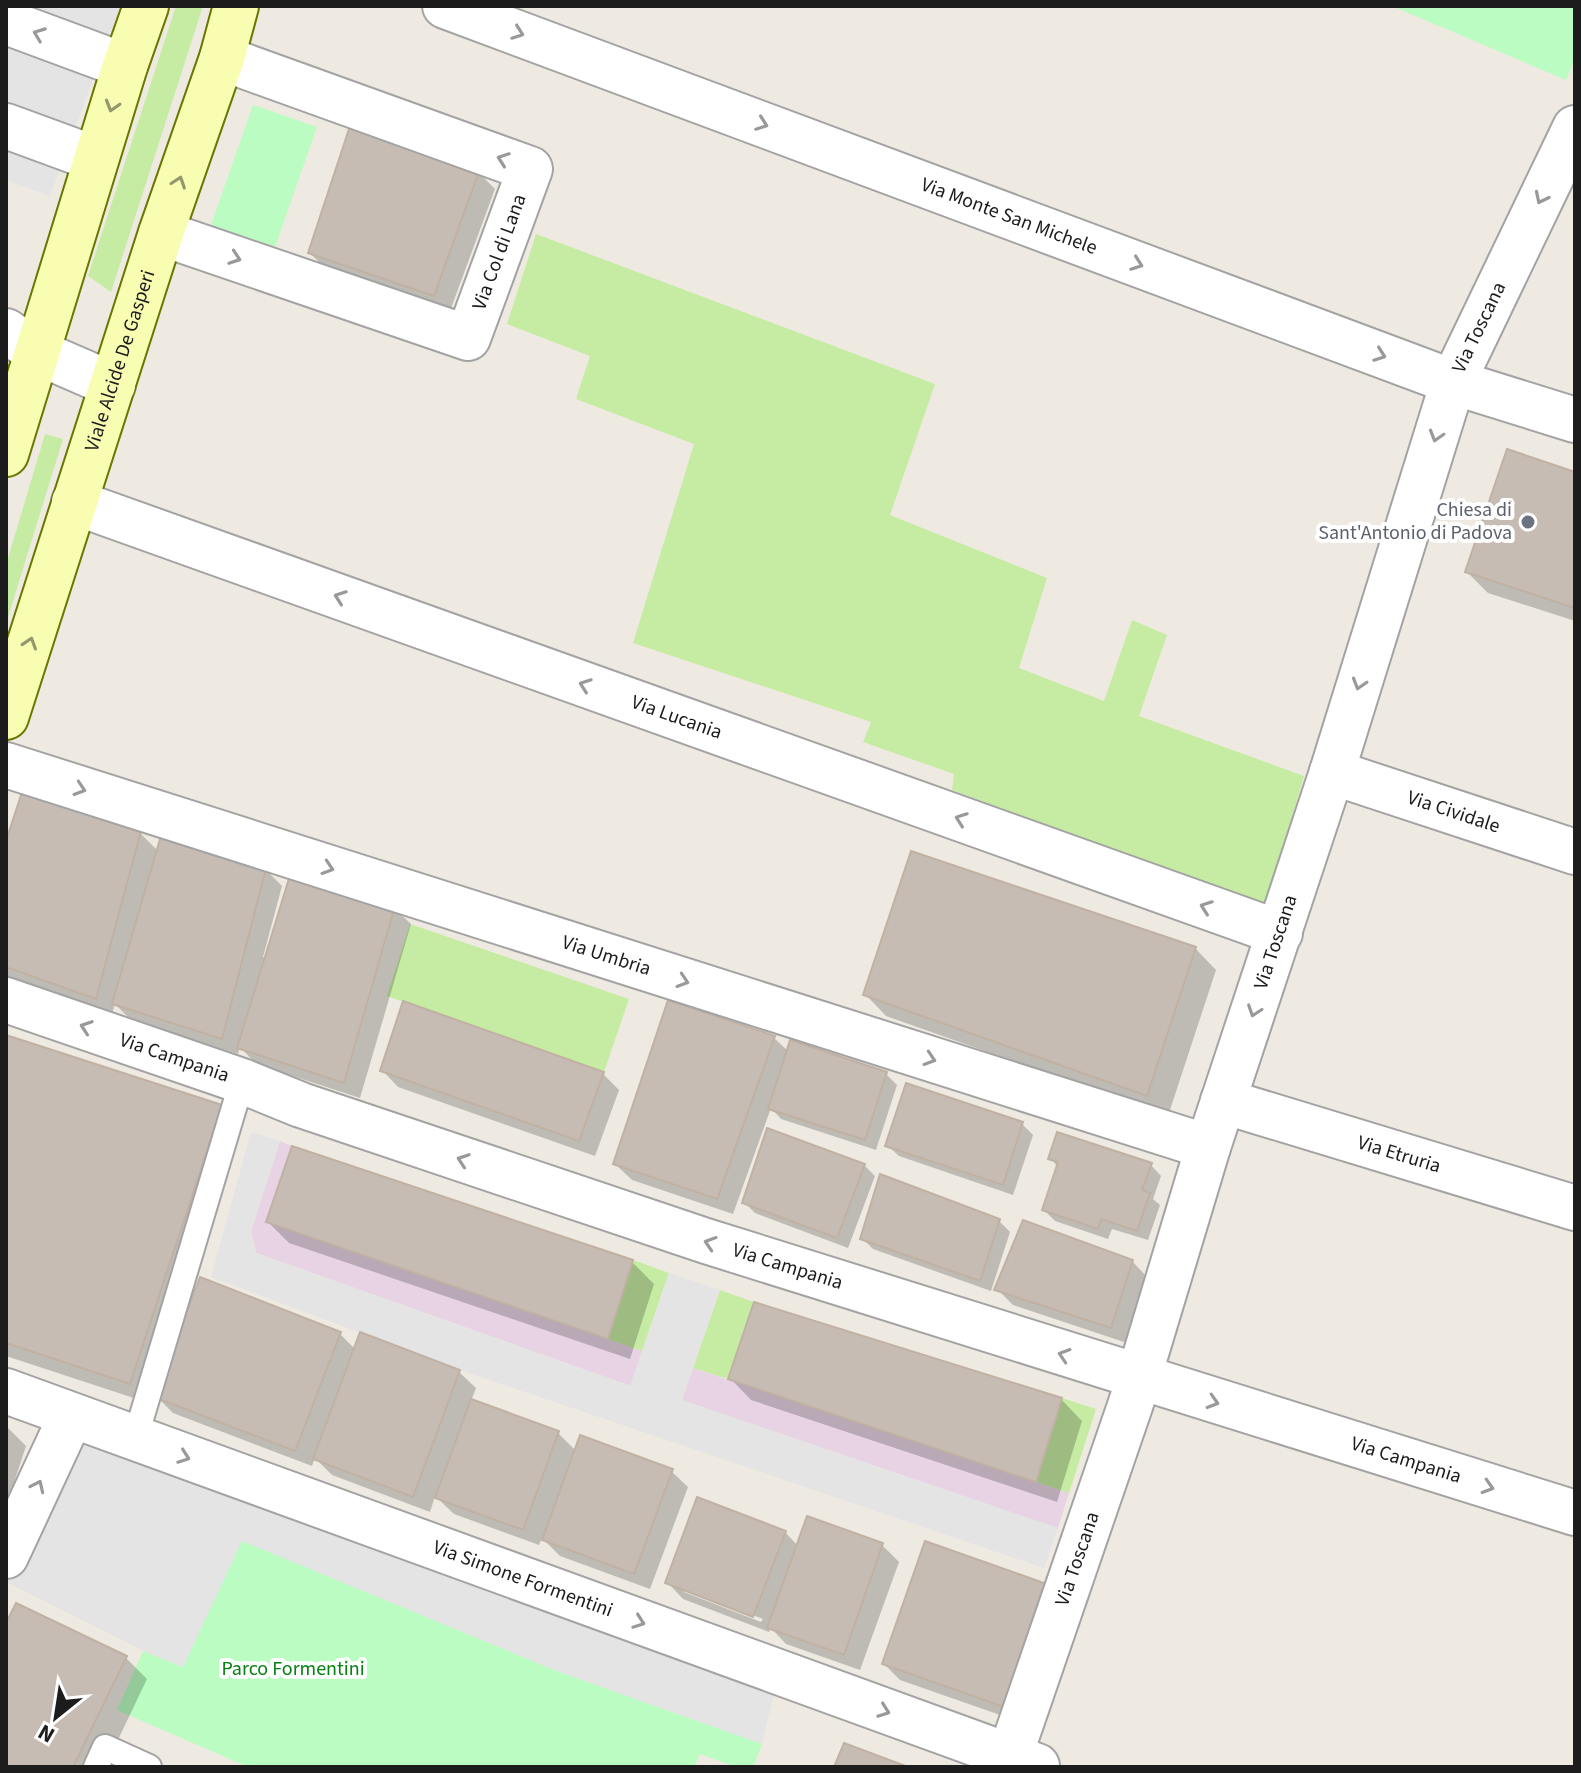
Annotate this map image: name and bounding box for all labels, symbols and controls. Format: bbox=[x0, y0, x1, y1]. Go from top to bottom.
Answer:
one-way arrow bbox=[511, 23, 525, 40]
one-way arrow bbox=[33, 27, 47, 44]
one-way arrow bbox=[105, 99, 121, 113]
one-way arrow bbox=[754, 114, 768, 131]
one-way arrow bbox=[497, 153, 511, 169]
street label: Via Monte San Michele bbox=[917, 171, 1101, 262]
one-way arrow bbox=[169, 176, 185, 190]
street label: Via Col di Lana bbox=[465, 190, 534, 314]
one-way arrow bbox=[1535, 190, 1551, 205]
one-way arrow bbox=[227, 249, 241, 265]
one-way arrow bbox=[1129, 254, 1143, 271]
street label: Viale Alcide De Gasperi bbox=[78, 266, 162, 455]
street label: Via Toscana bbox=[1445, 277, 1513, 378]
one-way arrow bbox=[1372, 345, 1386, 362]
one-way arrow bbox=[1430, 428, 1446, 442]
place label: Chiesa di Sant'Antonio di Padova bbox=[1318, 496, 1512, 547]
marker: Chiesa di Sant'Antonio di Padova bbox=[1519, 513, 1537, 531]
one-way arrow bbox=[334, 590, 348, 607]
one-way arrow bbox=[20, 636, 36, 650]
one-way arrow bbox=[1352, 677, 1368, 690]
one-way arrow bbox=[579, 678, 593, 694]
street label: Via Lucania bbox=[627, 688, 726, 747]
one-way arrow bbox=[73, 780, 87, 796]
street label: Via Cividale bbox=[1404, 784, 1504, 840]
one-way arrow bbox=[955, 813, 969, 829]
one-way arrow bbox=[321, 859, 334, 875]
street label: Via Toscana bbox=[1247, 891, 1304, 993]
one-way arrow bbox=[1200, 900, 1214, 916]
street label: Via Umbria bbox=[558, 929, 654, 983]
one-way arrow bbox=[675, 971, 689, 987]
one-way arrow bbox=[1247, 1004, 1263, 1018]
one-way arrow bbox=[80, 1021, 94, 1037]
street label: Via Campania bbox=[116, 1026, 233, 1090]
one-way arrow bbox=[923, 1050, 937, 1066]
street label: Via Etruria bbox=[1354, 1129, 1444, 1180]
one-way arrow bbox=[457, 1153, 471, 1169]
one-way arrow bbox=[703, 1236, 717, 1252]
street label: Via Campania bbox=[729, 1236, 846, 1297]
one-way arrow bbox=[1058, 1348, 1072, 1364]
one-way arrow bbox=[1206, 1393, 1219, 1409]
street label: Via Campania bbox=[1347, 1430, 1465, 1491]
one-way arrow bbox=[176, 1447, 190, 1464]
one-way arrow bbox=[1481, 1477, 1495, 1493]
one-way arrow bbox=[28, 1480, 44, 1494]
street label: Via Toscana bbox=[1048, 1508, 1107, 1610]
street label: Via Simone Formentini bbox=[429, 1533, 617, 1625]
one-way arrow bbox=[631, 1612, 645, 1629]
park label: Parco Formentini bbox=[221, 1655, 365, 1683]
north arrow bbox=[16, 1677, 96, 1757]
one-way arrow bbox=[876, 1701, 890, 1717]
text: N bbox=[32, 1716, 61, 1751]

